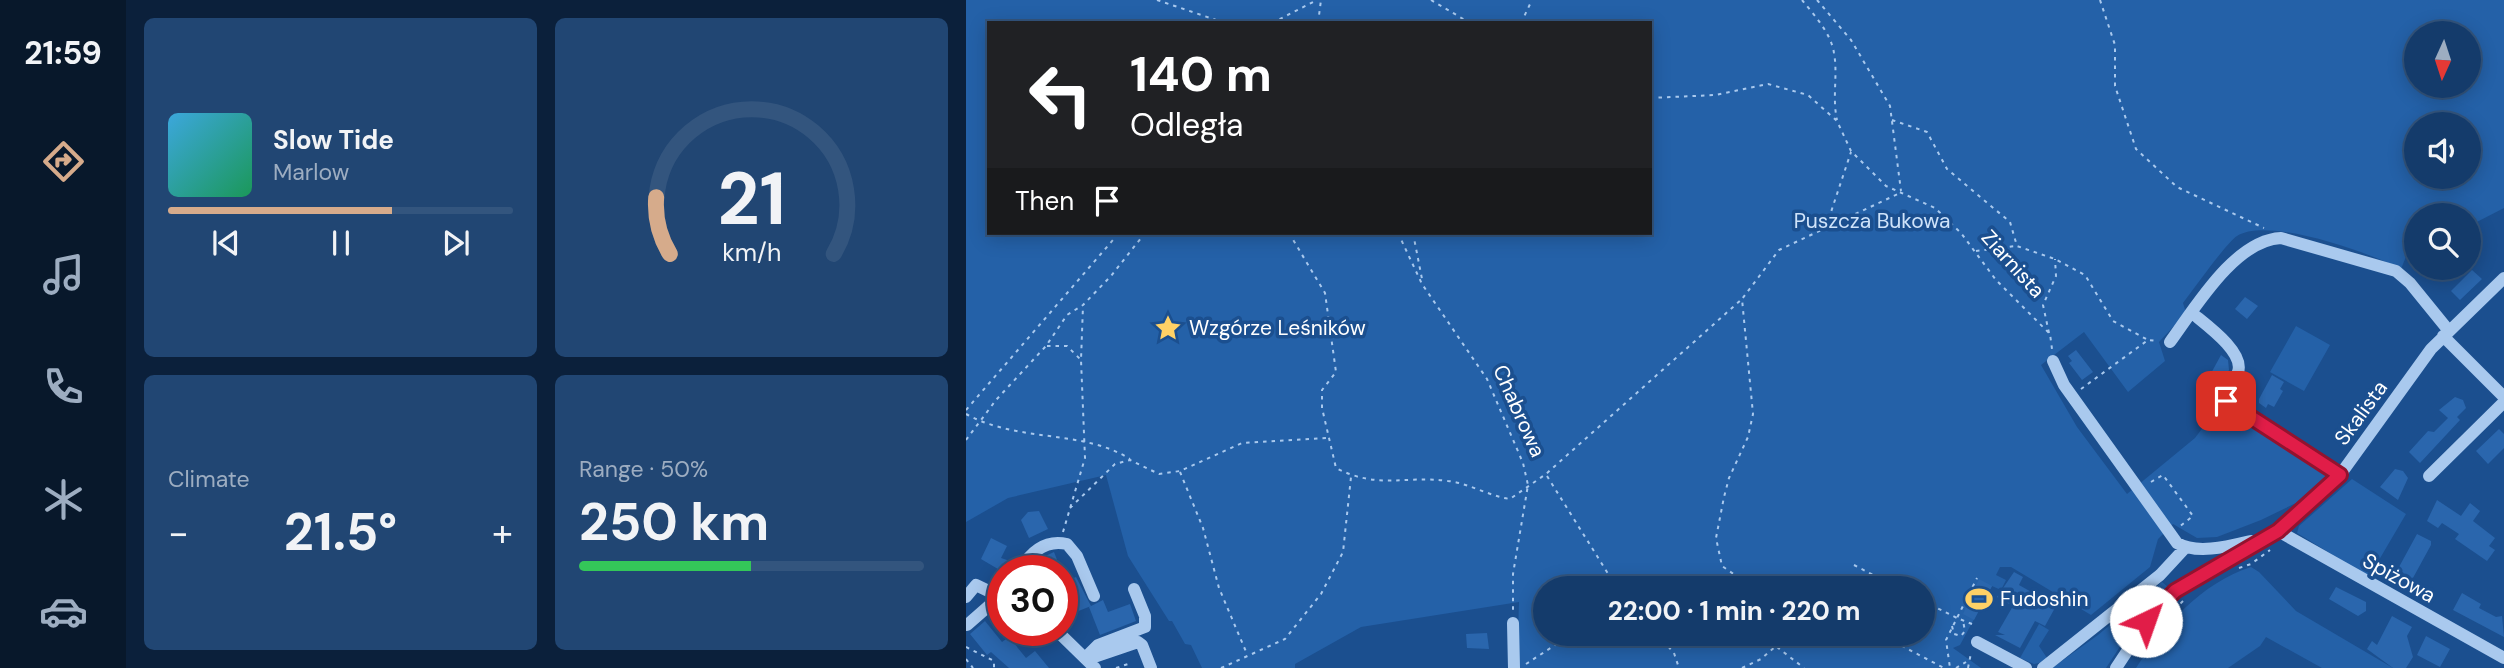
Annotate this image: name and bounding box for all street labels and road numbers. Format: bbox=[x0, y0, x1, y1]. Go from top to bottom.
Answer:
street label: Ziarnista bbox=[1975, 224, 2051, 304]
street label: Chabrowa bbox=[1486, 360, 1552, 462]
street label: Skalista bbox=[2328, 375, 2394, 451]
street label: Spiżowa bbox=[2358, 547, 2440, 609]

